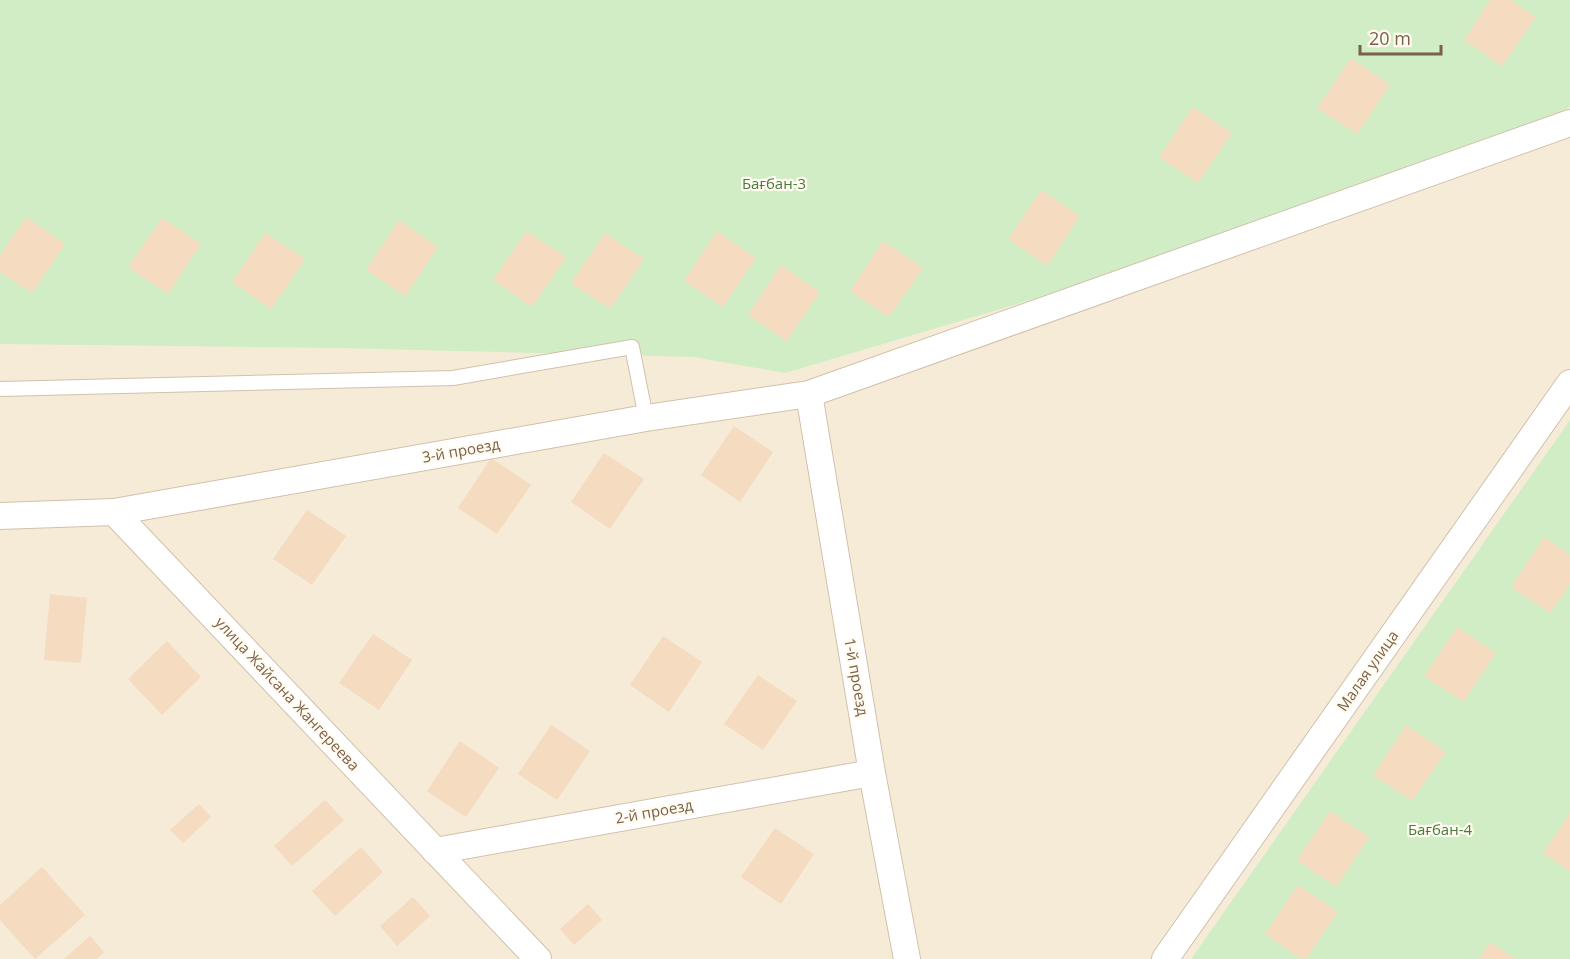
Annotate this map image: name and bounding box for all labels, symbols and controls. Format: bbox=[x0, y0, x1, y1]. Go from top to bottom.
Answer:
scale bar bbox=[1360, 18, 1441, 56]
text: 20 m bbox=[1369, 26, 1411, 50]
park label: Бағбан-3 bbox=[742, 173, 806, 193]
street label: 3-й проезд bbox=[420, 433, 502, 467]
street label: улица Жайсана Жангереева bbox=[211, 612, 364, 774]
street label: Малая улица bbox=[1332, 626, 1402, 715]
street label: 1-й проезд bbox=[840, 636, 874, 718]
street label: 2-й проезд bbox=[613, 794, 695, 828]
park label: Бағбан-4 bbox=[1408, 819, 1472, 839]

